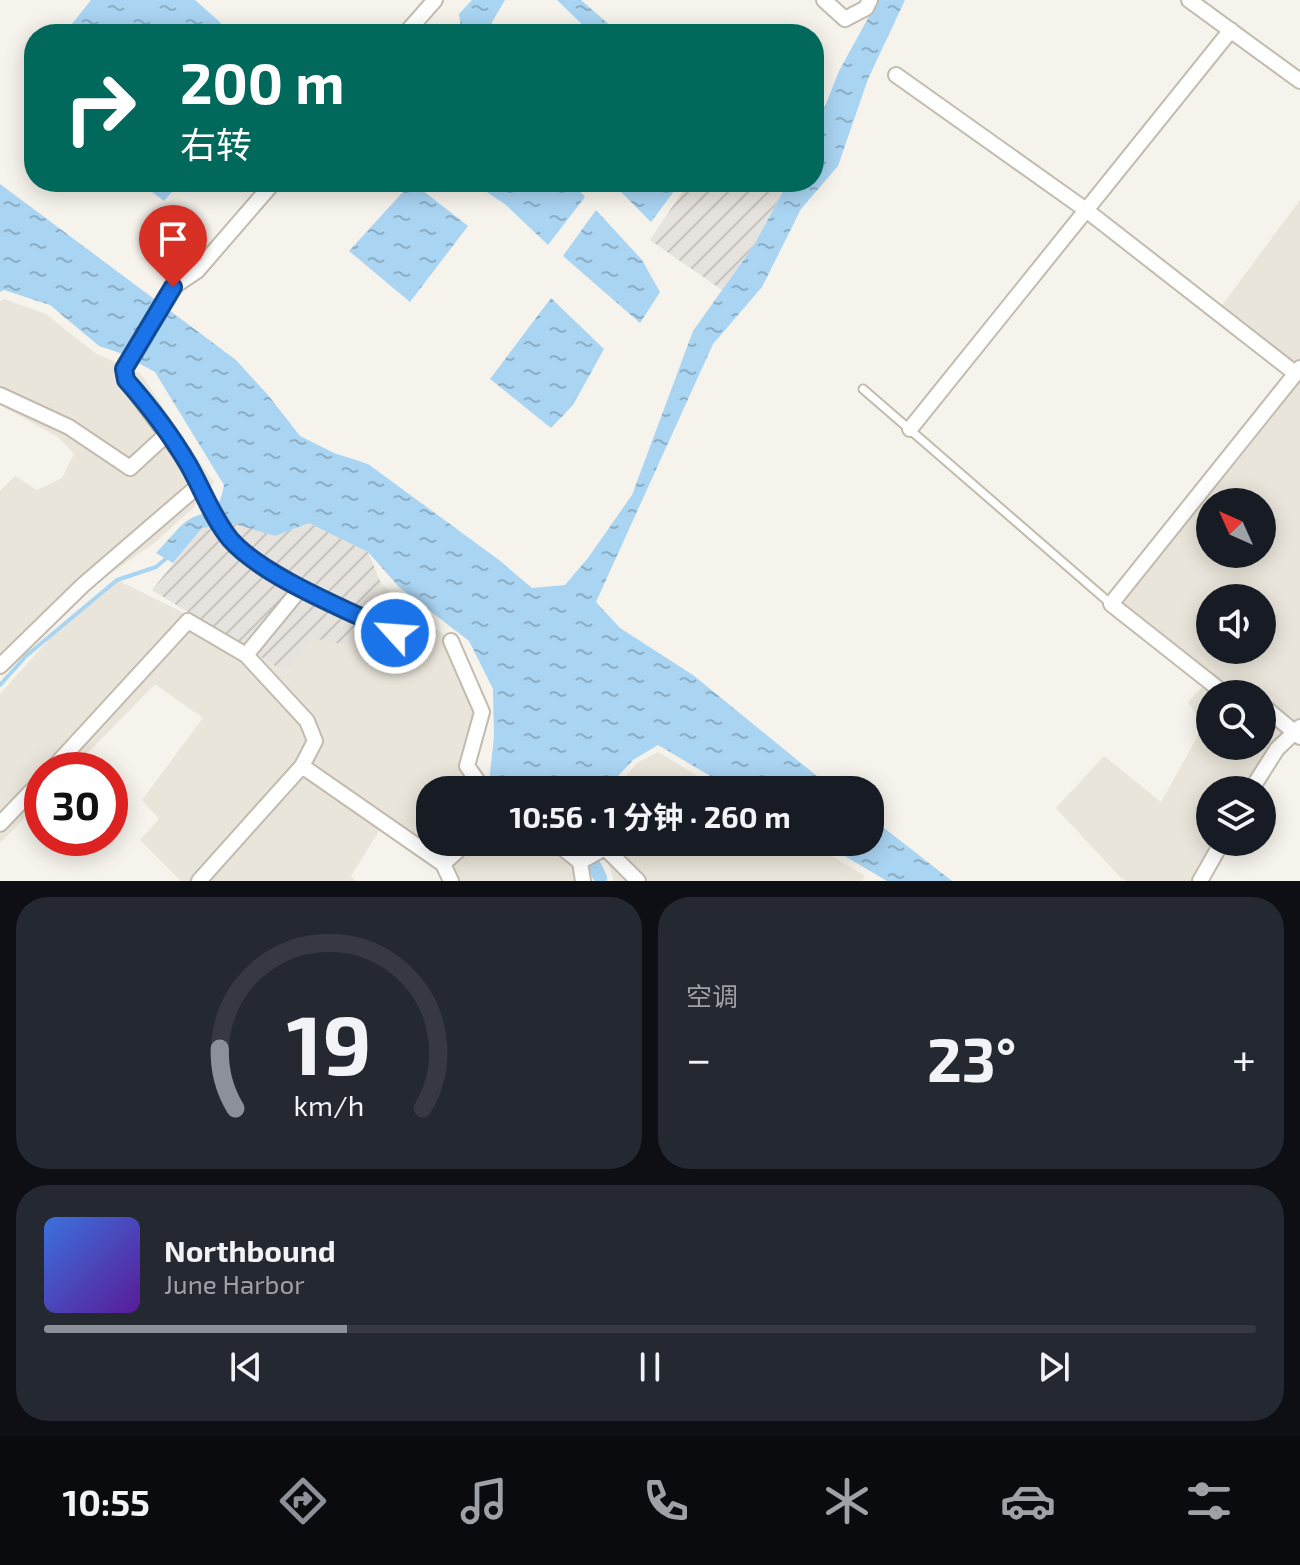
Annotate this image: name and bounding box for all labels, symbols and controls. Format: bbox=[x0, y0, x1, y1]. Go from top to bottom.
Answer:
text: 200 m bbox=[180, 48, 345, 115]
icon: right bbox=[48, 56, 152, 160]
text: 右转 bbox=[180, 122, 252, 165]
pin bbox=[139, 205, 207, 287]
icon: arrive bbox=[151, 217, 195, 261]
north arrow bbox=[1196, 488, 1276, 568]
map controls bbox=[1196, 488, 1276, 856]
button: sound bbox=[1196, 584, 1276, 664]
position arrow bbox=[353, 591, 437, 675]
button: search bbox=[1196, 680, 1276, 760]
speed limit sign: 30 bbox=[24, 752, 128, 856]
button: layers bbox=[1196, 776, 1276, 856]
text: 10:56 · 1 分钟 · 260 m bbox=[509, 798, 791, 834]
text: 空调 bbox=[686, 980, 738, 1011]
text: 19 bbox=[286, 992, 372, 1092]
text: 23° bbox=[927, 1022, 1017, 1094]
text: − bbox=[686, 1031, 712, 1084]
text: + bbox=[1232, 1031, 1256, 1084]
text: km/h bbox=[294, 1087, 364, 1122]
text: Northbound bbox=[164, 1232, 336, 1268]
text: June Harbor bbox=[164, 1268, 305, 1299]
icon: previous bbox=[224, 1345, 268, 1389]
icon: pause bbox=[628, 1345, 672, 1389]
icon: next bbox=[1032, 1345, 1076, 1389]
icon: directions bbox=[275, 1473, 331, 1529]
icon: music bbox=[456, 1473, 512, 1529]
icon: phone bbox=[638, 1473, 694, 1529]
icon: climate bbox=[819, 1473, 875, 1529]
icon: car bbox=[1000, 1473, 1056, 1529]
icon: filters bbox=[1181, 1473, 1237, 1529]
text: 10:55 bbox=[63, 1480, 150, 1523]

